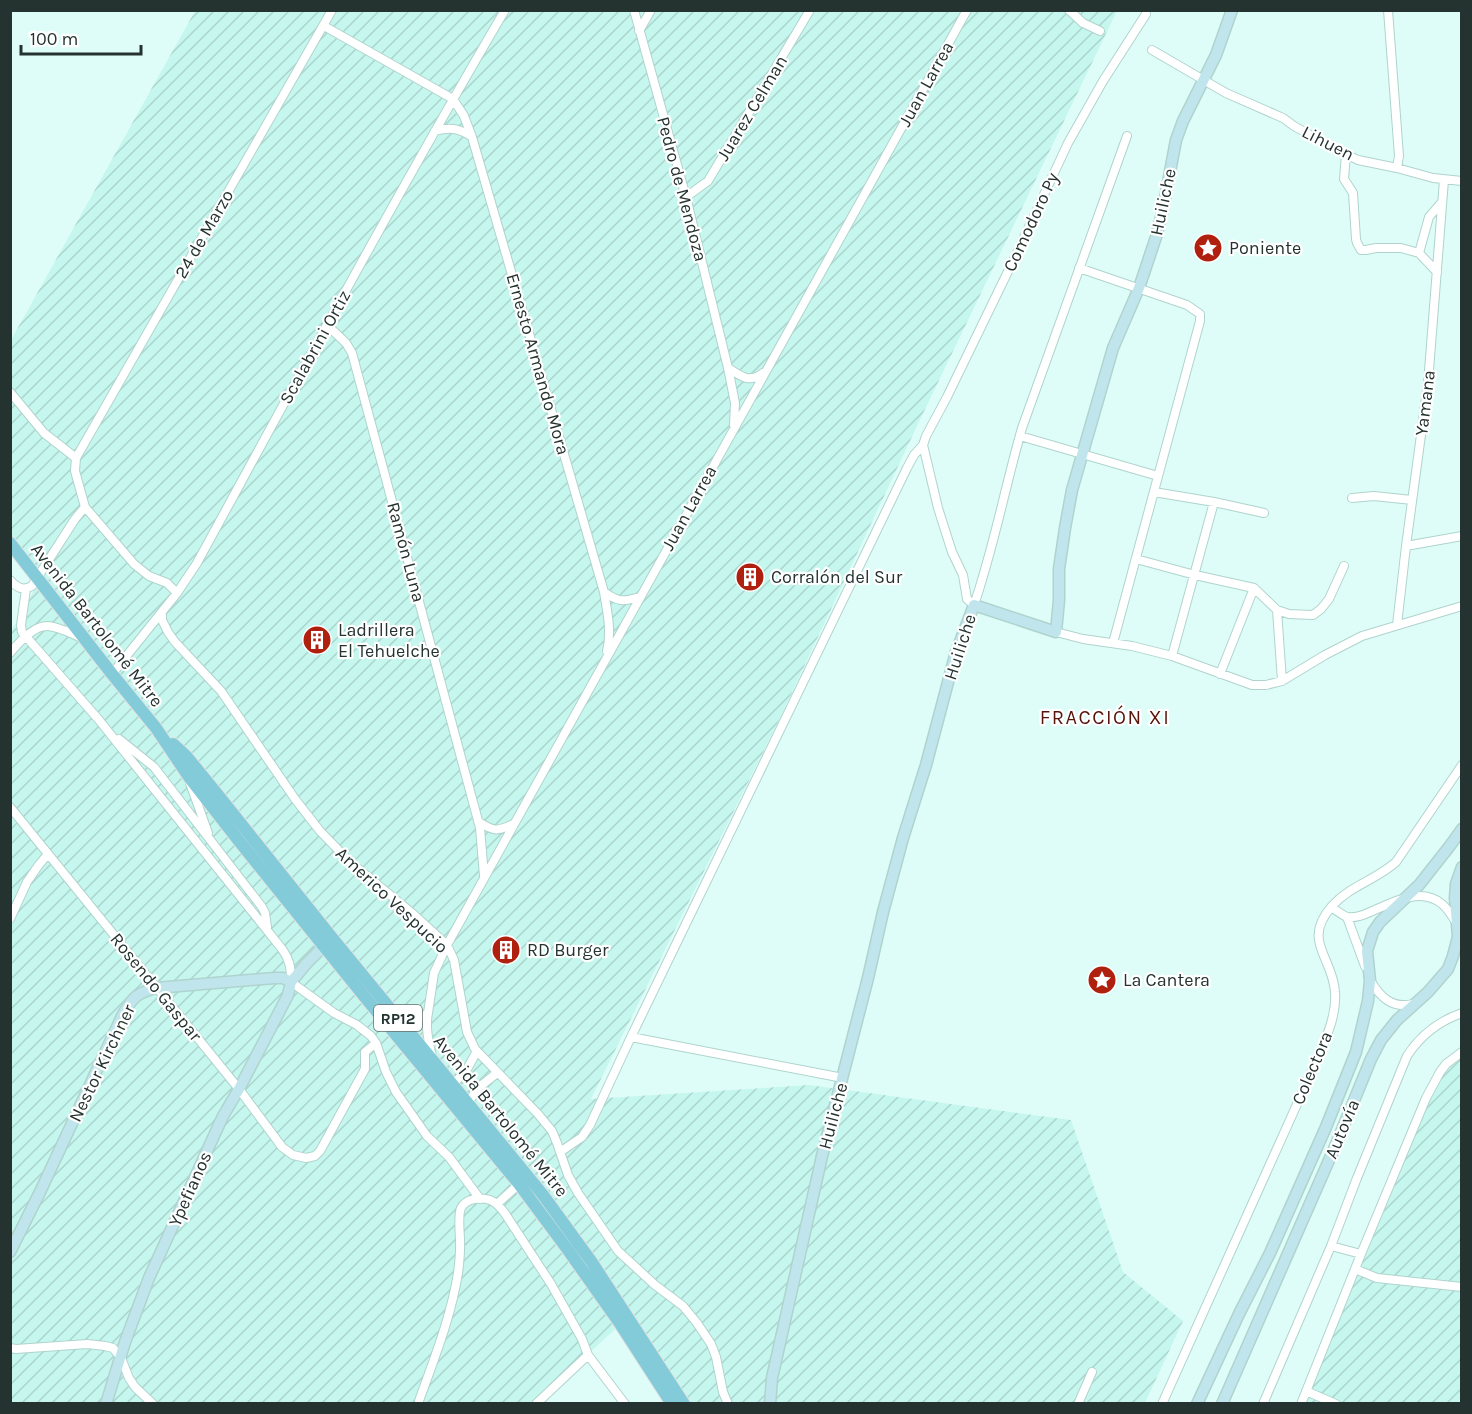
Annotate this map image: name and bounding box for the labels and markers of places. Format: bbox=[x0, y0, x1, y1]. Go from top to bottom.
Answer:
place icon: Poniente bbox=[1192, 232, 1224, 264]
place label: Poniente bbox=[1229, 237, 1301, 259]
building icon: Corralón del Sur bbox=[734, 561, 766, 593]
place label: Corralón del Sur bbox=[771, 566, 903, 588]
place label: Ladrillera El Tehuelche bbox=[338, 619, 440, 662]
building icon: Ladrillera El Tehuelche bbox=[301, 624, 333, 656]
building icon: RD Burger bbox=[490, 934, 522, 966]
place label: RD Burger bbox=[527, 939, 609, 961]
place icon: La Cantera bbox=[1086, 964, 1118, 996]
place label: La Cantera bbox=[1123, 969, 1210, 991]

